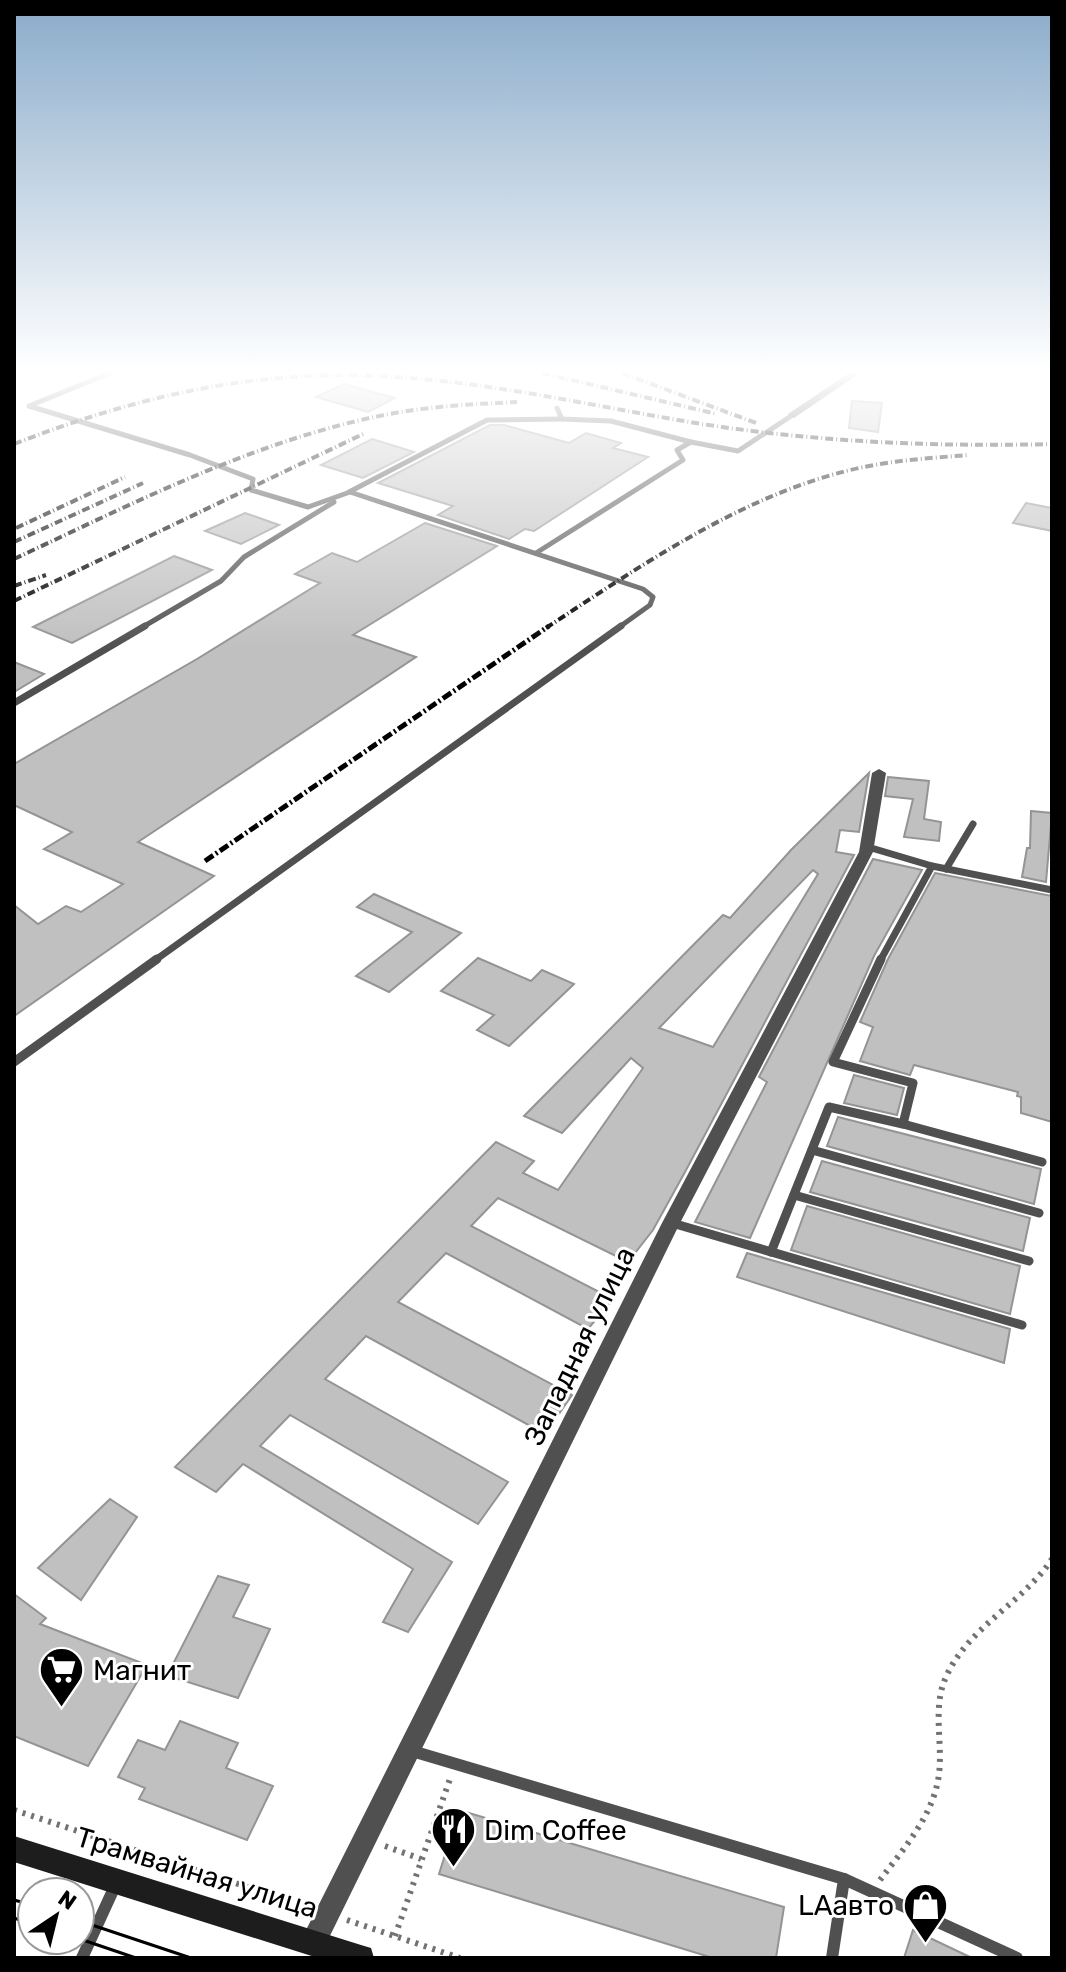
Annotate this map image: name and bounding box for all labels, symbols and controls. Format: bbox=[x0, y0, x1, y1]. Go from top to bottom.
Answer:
street label: Западная улица bbox=[517, 1242, 642, 1451]
supermarket icon: Магнит bbox=[38, 1646, 86, 1709]
place label: Магнит bbox=[93, 1654, 191, 1687]
restaurant icon: Dim Coffee bbox=[429, 1806, 477, 1869]
place label: Dim Coffee bbox=[484, 1814, 627, 1847]
street label: Трамвайная улица bbox=[72, 1820, 322, 1925]
north arrow bbox=[16, 1876, 96, 1956]
shop icon: LAавто bbox=[901, 1881, 949, 1944]
text: N bbox=[53, 1884, 81, 1916]
place label: LAавто bbox=[798, 1889, 894, 1922]

